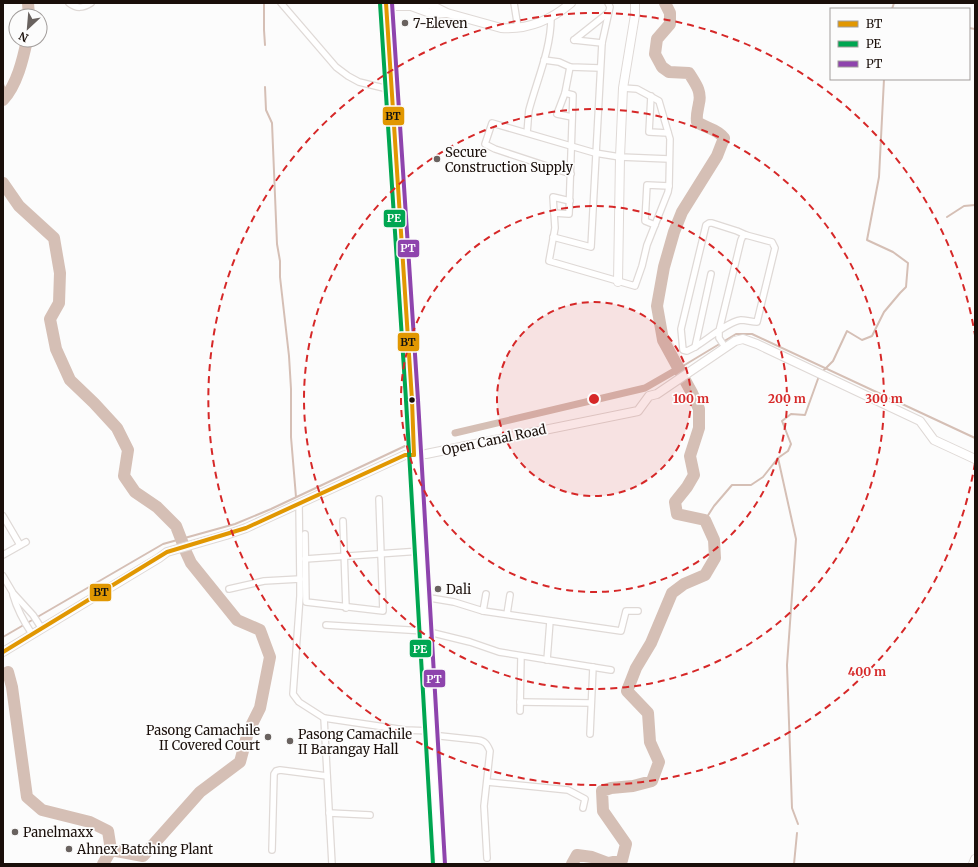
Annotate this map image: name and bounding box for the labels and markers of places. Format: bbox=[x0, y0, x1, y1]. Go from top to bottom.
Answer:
place label: 7-Eleven bbox=[413, 15, 468, 32]
marker: 7-Eleven bbox=[400, 18, 410, 28]
place label: Secure Construction Supply bbox=[445, 144, 573, 176]
marker: Secure Construction Supply bbox=[432, 154, 442, 164]
centre of rings bbox=[587, 392, 601, 406]
unlabelled marker bbox=[407, 395, 417, 405]
place label: Dali bbox=[446, 581, 471, 598]
marker: Dali bbox=[433, 584, 443, 594]
place label: Pasong Camachile II Covered Court bbox=[146, 722, 260, 754]
place label: Pasong Camachile II Barangay Hall bbox=[298, 726, 412, 758]
marker: Pasong Camachile II Covered Court bbox=[263, 732, 273, 742]
marker: Pasong Camachile II Barangay Hall bbox=[285, 736, 295, 746]
place label: Panelmaxx bbox=[23, 824, 94, 841]
marker: Panelmaxx bbox=[10, 827, 20, 837]
place label: Ahnex Batching Plant bbox=[76, 841, 213, 858]
marker: Ahnex Batching Plant bbox=[64, 844, 74, 854]

